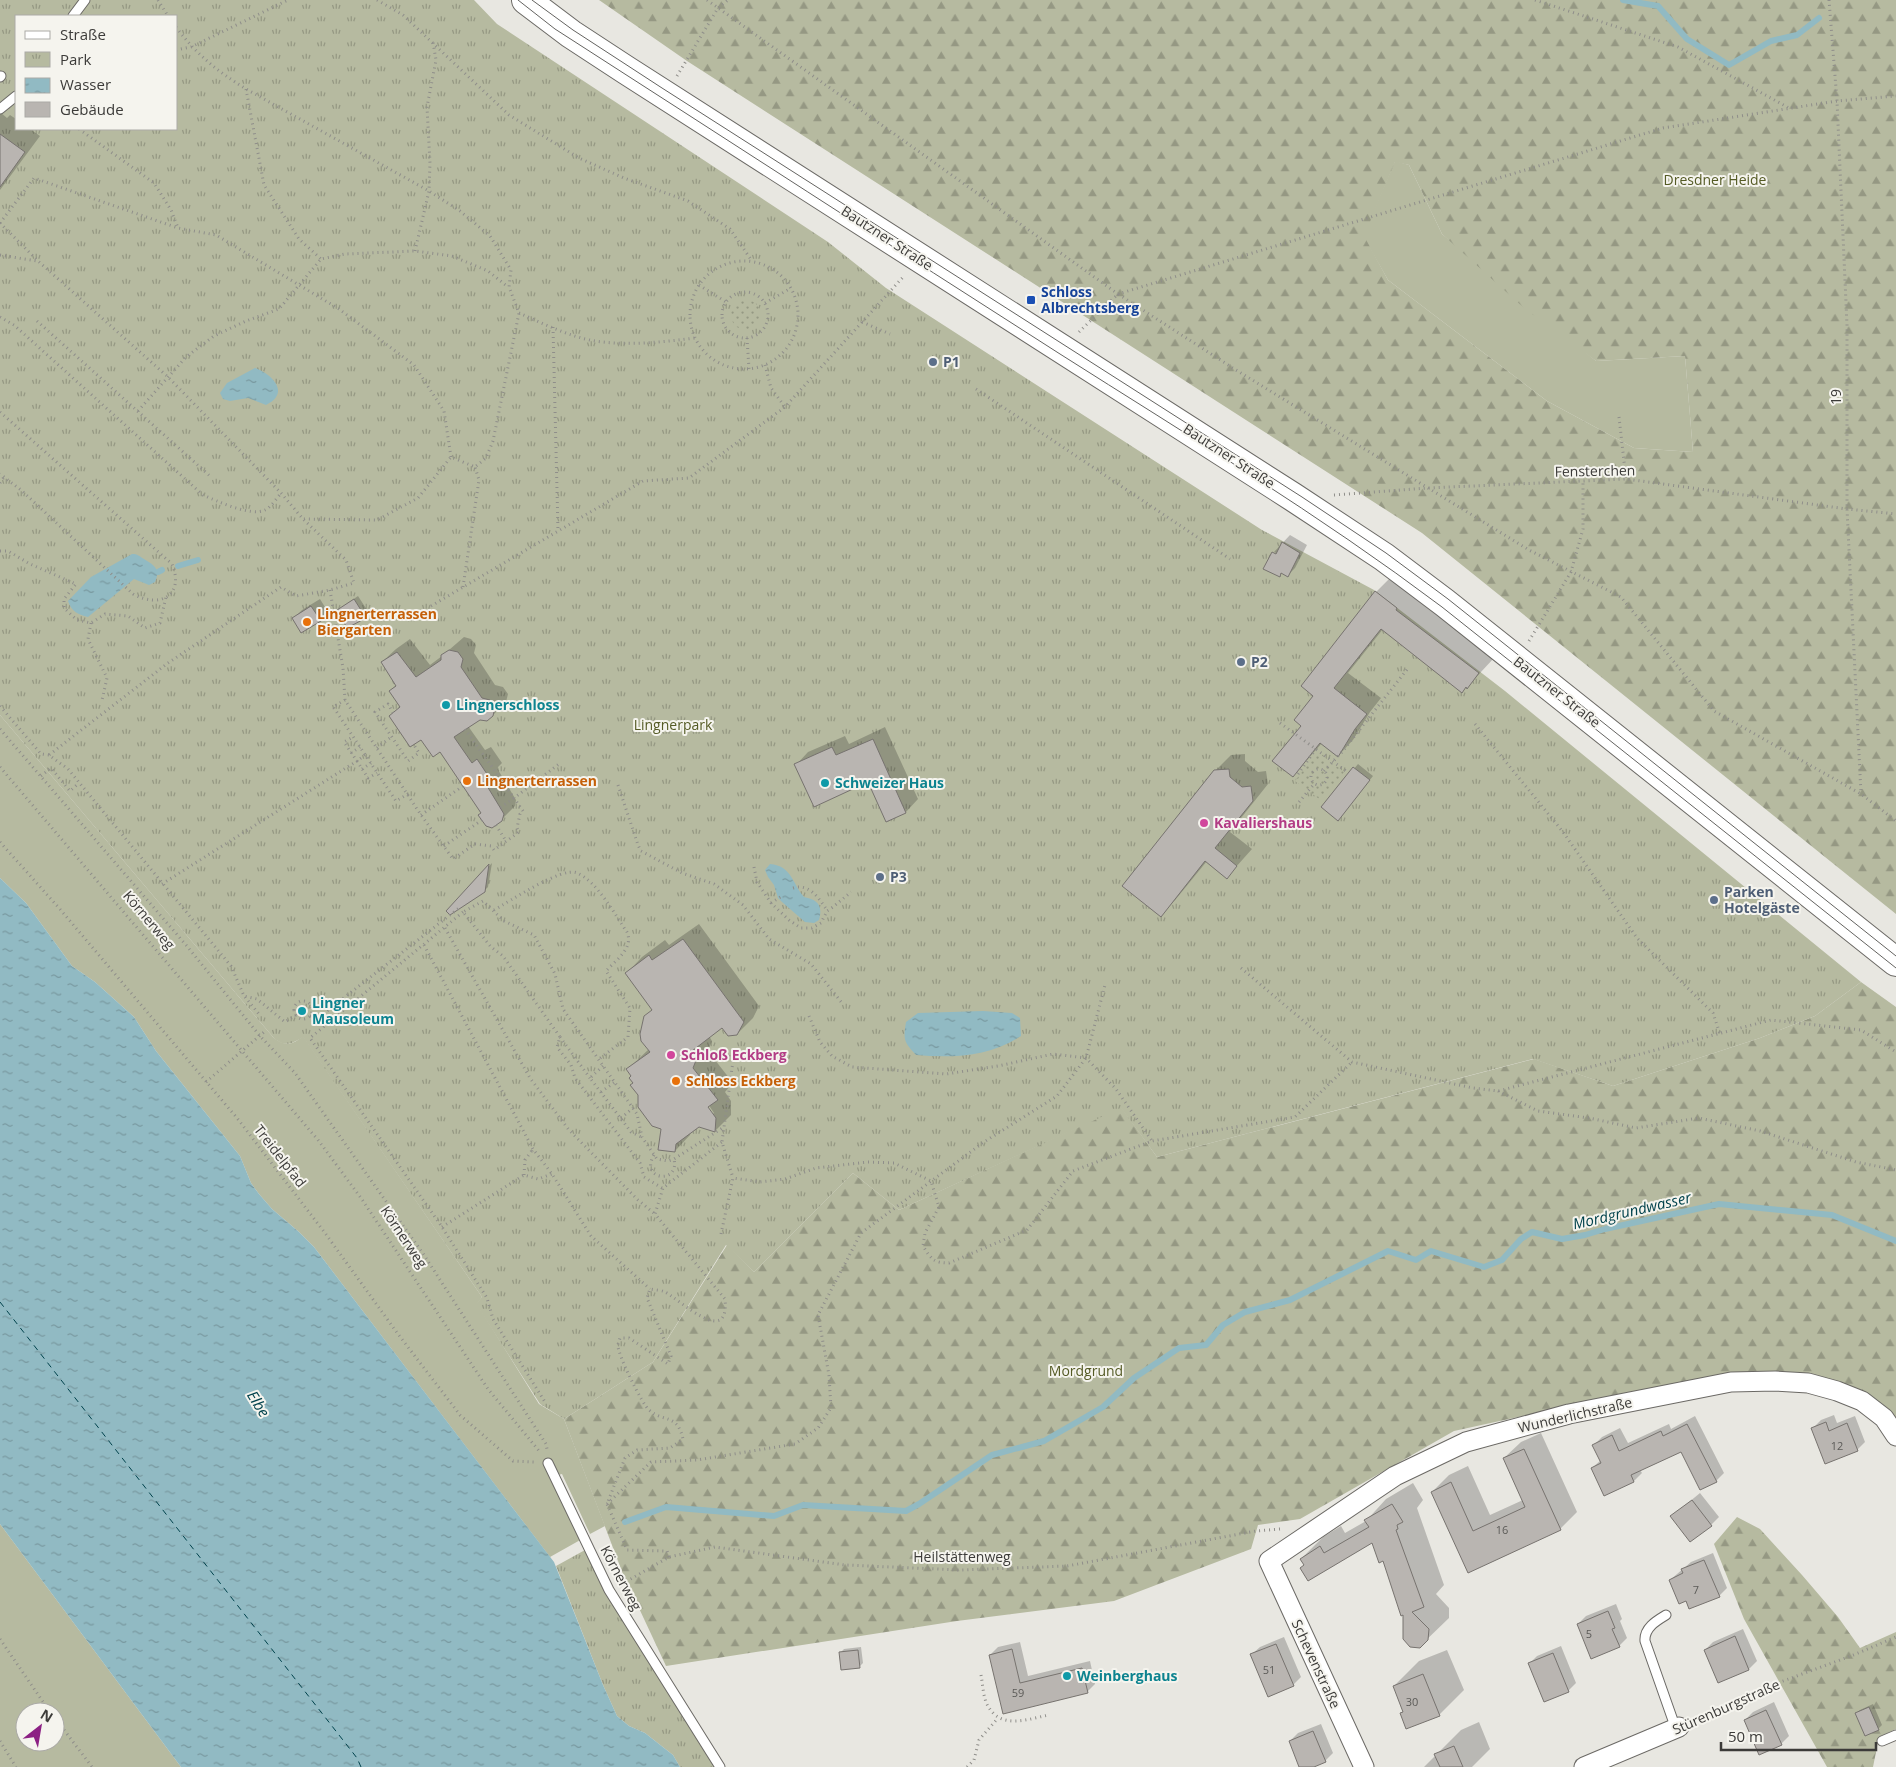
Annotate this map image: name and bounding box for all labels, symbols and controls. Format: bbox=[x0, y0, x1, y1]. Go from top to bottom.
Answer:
legend bbox=[15, 15, 178, 130]
text: Straße bbox=[60, 24, 106, 44]
text: Park bbox=[60, 49, 91, 69]
text: Wasser bbox=[60, 74, 111, 94]
text: Gebäude bbox=[60, 99, 124, 119]
park label: Dresdner Heide bbox=[1664, 170, 1767, 189]
street label: Bautzner Straße bbox=[838, 201, 937, 274]
place label: Schloss Albrechtsberg bbox=[1041, 282, 1139, 317]
marker: Schloss Albrechtsberg bbox=[1025, 294, 1037, 306]
place label: P1 bbox=[943, 352, 960, 371]
marker: P1 bbox=[927, 356, 939, 368]
street label: 19 bbox=[1826, 389, 1845, 405]
street label: Bautzner Straße bbox=[1180, 419, 1279, 492]
street label: Fensterchen bbox=[1554, 460, 1635, 481]
place label: Lingnerterrassen Biergarten bbox=[317, 604, 437, 639]
marker: Lingnerterrassen Biergarten bbox=[301, 616, 313, 628]
place label: P2 bbox=[1251, 652, 1268, 671]
street label: Bautzner Straße bbox=[1510, 652, 1605, 732]
marker: P2 bbox=[1235, 656, 1247, 668]
place label: Lingnerschloss bbox=[456, 695, 559, 714]
marker: Lingnerschloss bbox=[440, 699, 452, 711]
park label: Lingnerpark bbox=[634, 715, 713, 734]
place label: Lingnerterrassen bbox=[477, 771, 597, 790]
place label: Schweizer Haus bbox=[835, 773, 944, 792]
marker: Lingnerterrassen bbox=[461, 775, 473, 787]
marker: Schweizer Haus bbox=[819, 777, 831, 789]
place label: Kavaliershaus bbox=[1214, 813, 1312, 832]
marker: Kavaliershaus bbox=[1198, 817, 1210, 829]
place label: P3 bbox=[890, 867, 907, 886]
marker: P3 bbox=[874, 871, 886, 883]
place label: Parken Hotelgäste bbox=[1724, 882, 1800, 917]
street label: Körnerweg bbox=[119, 886, 180, 953]
marker: Parken Hotelgäste bbox=[1708, 894, 1720, 906]
place label: Lingner Mausoleum bbox=[312, 993, 394, 1028]
marker: Lingner Mausoleum bbox=[296, 1005, 308, 1017]
place label: Schloß Eckberg bbox=[681, 1045, 787, 1064]
marker: Schloß Eckberg bbox=[665, 1049, 677, 1061]
place label: Schloss Eckberg bbox=[686, 1071, 796, 1090]
marker: Schloss Eckberg bbox=[670, 1075, 682, 1087]
street label: Treidelpfad bbox=[250, 1121, 311, 1191]
water label: Mordgrundwasser bbox=[1571, 1186, 1694, 1233]
street label: Körnerweg bbox=[377, 1202, 432, 1272]
park label: Mordgrund bbox=[1049, 1361, 1123, 1380]
water label: Elbe bbox=[243, 1386, 275, 1421]
street label: Wunderlichstraße bbox=[1516, 1392, 1634, 1437]
house number: 12 bbox=[1831, 1438, 1843, 1453]
house number: 16 bbox=[1496, 1522, 1508, 1537]
street label: Körnerweg bbox=[596, 1542, 647, 1614]
street label: Heilstättenweg bbox=[913, 1547, 1011, 1566]
house number: 7 bbox=[1693, 1582, 1699, 1597]
street label: Schevenstraße bbox=[1288, 1616, 1345, 1711]
house number: 5 bbox=[1586, 1626, 1592, 1641]
house number: 51 bbox=[1263, 1662, 1275, 1677]
place label: Weinberghaus bbox=[1077, 1666, 1178, 1685]
marker: Weinberghaus bbox=[1061, 1670, 1073, 1682]
street label: Stürenburgstraße bbox=[1669, 1674, 1783, 1739]
house number: 59 bbox=[1012, 1685, 1024, 1700]
house number: 30 bbox=[1406, 1694, 1418, 1709]
north arrow bbox=[15, 1702, 65, 1752]
text: N bbox=[37, 1704, 57, 1727]
scale bar bbox=[1721, 1720, 1876, 1752]
text: 50 m bbox=[1728, 1726, 1763, 1746]

